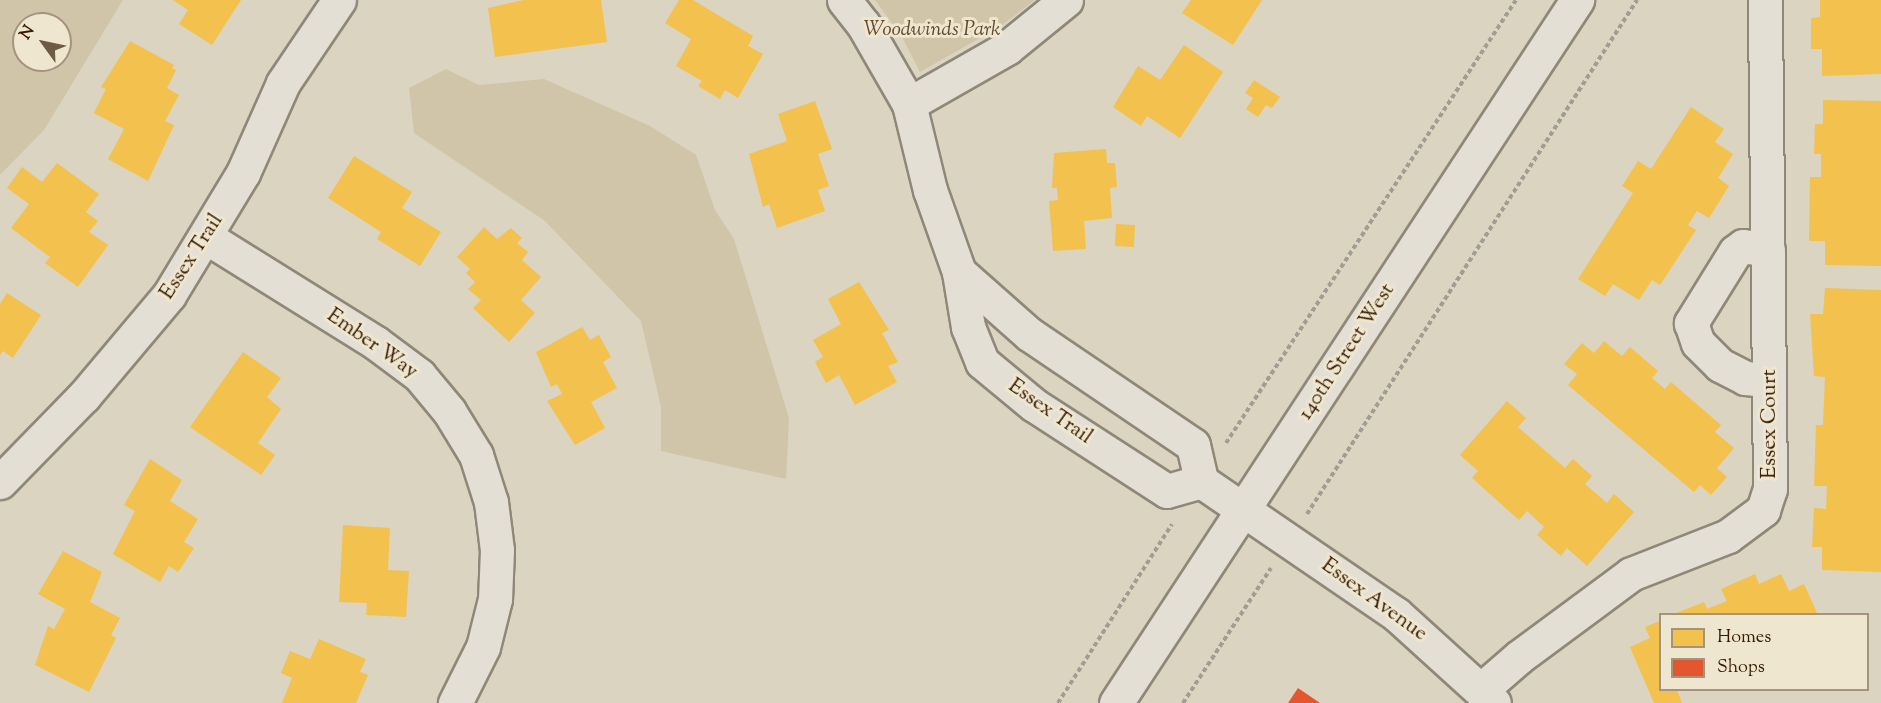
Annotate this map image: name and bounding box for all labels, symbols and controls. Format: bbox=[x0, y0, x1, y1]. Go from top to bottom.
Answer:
north arrow bbox=[12, 12, 72, 72]
park label: Woodwinds Park bbox=[863, 17, 1001, 43]
text: N bbox=[15, 21, 41, 45]
street label: Essex Trail bbox=[155, 209, 229, 305]
street label: 140th Street West bbox=[1293, 279, 1401, 425]
street label: Ember Way bbox=[322, 303, 422, 385]
street label: Essex Court bbox=[1757, 369, 1783, 479]
street label: Essex Trail bbox=[1003, 374, 1097, 450]
street label: Essex Avenue bbox=[1316, 553, 1432, 647]
legend bbox=[1659, 613, 1869, 691]
text: Homes bbox=[1717, 625, 1771, 651]
text: Shops bbox=[1717, 655, 1765, 681]

